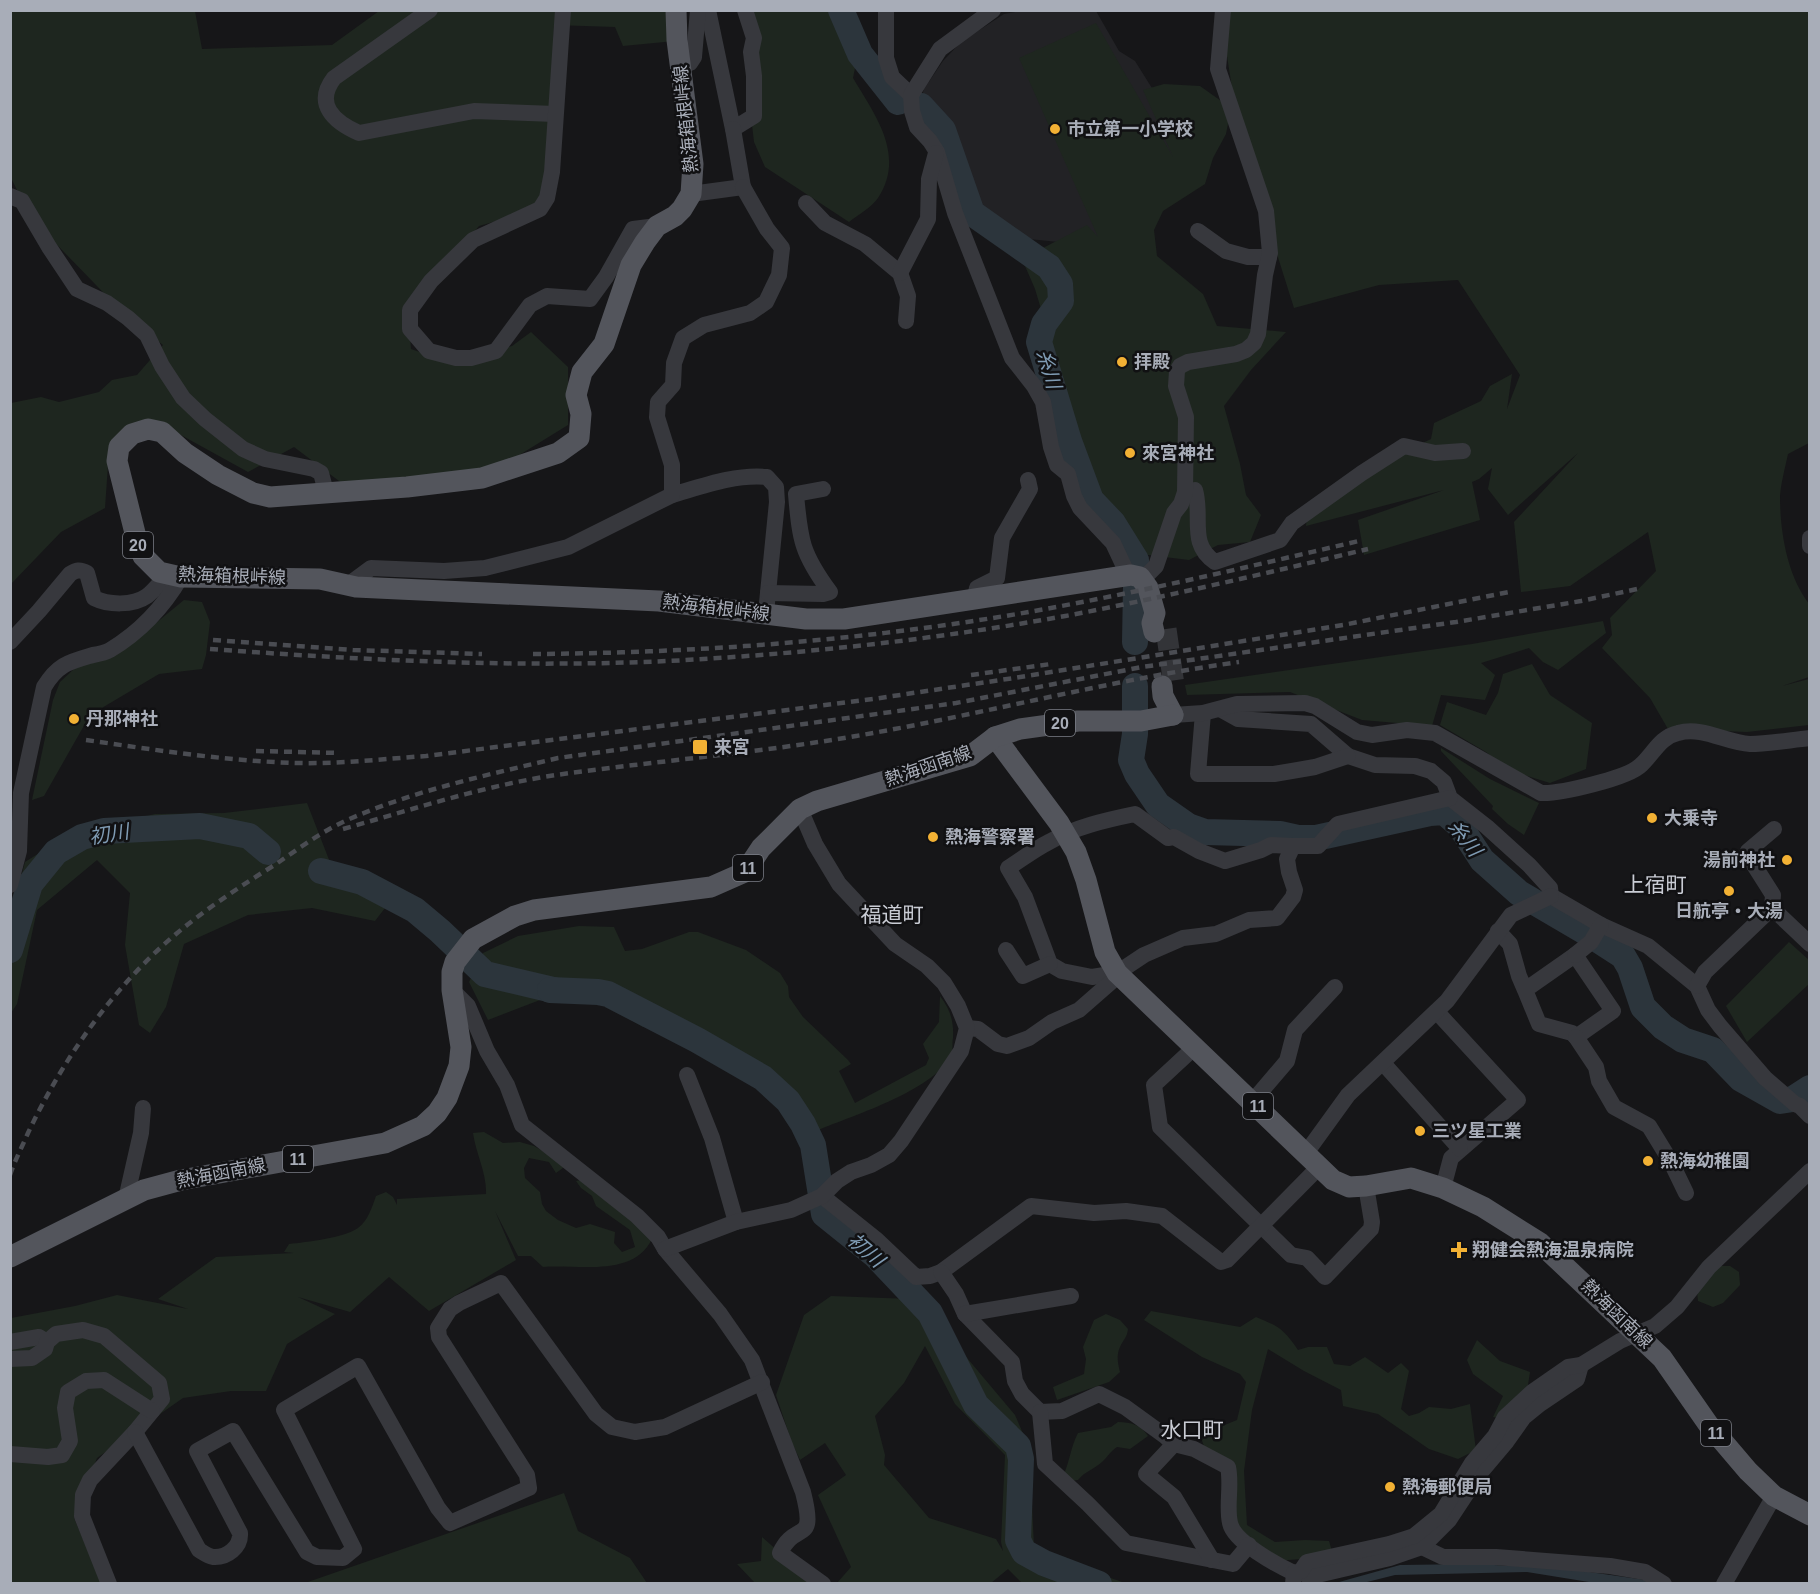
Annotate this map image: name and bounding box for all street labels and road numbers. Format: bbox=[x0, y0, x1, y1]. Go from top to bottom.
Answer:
street label: 熱海箱根峠線 bbox=[670, 64, 702, 174]
road number: 20 bbox=[123, 532, 153, 558]
street label: 熱海箱根峠線 bbox=[178, 564, 286, 588]
street label: 熱海箱根峠線 bbox=[661, 591, 771, 625]
road number: 20 bbox=[1045, 710, 1075, 736]
street label: 熱海函南線 bbox=[882, 742, 974, 790]
road number: 11 bbox=[733, 855, 763, 881]
road number: 11 bbox=[1243, 1093, 1273, 1119]
road number: 11 bbox=[283, 1146, 313, 1172]
street label: 熱海函南線 bbox=[175, 1155, 267, 1191]
street label: 熱海函南線 bbox=[1578, 1276, 1656, 1352]
road number: 11 bbox=[1701, 1420, 1731, 1446]

